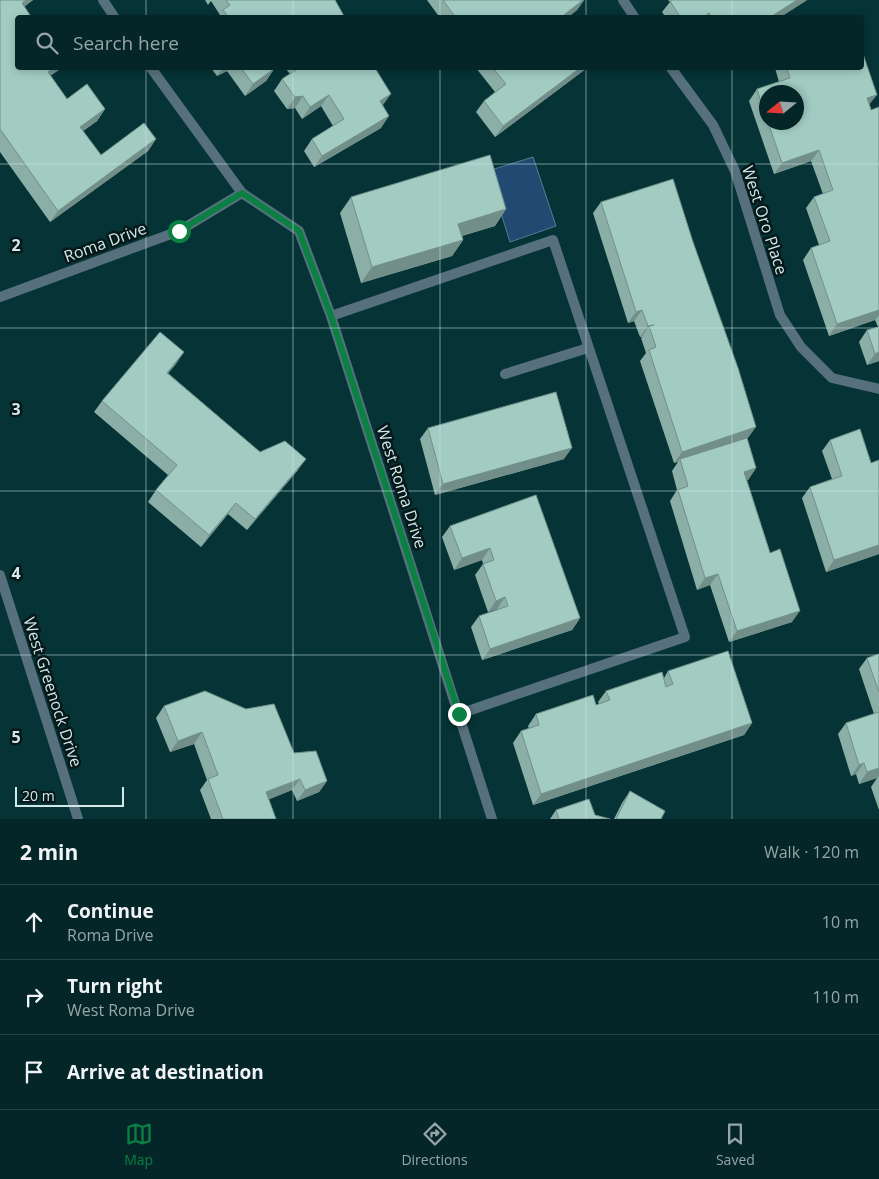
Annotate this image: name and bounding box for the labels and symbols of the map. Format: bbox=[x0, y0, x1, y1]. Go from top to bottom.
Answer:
north arrow bbox=[759, 85, 804, 130]
street label: West Oro Place bbox=[737, 163, 793, 277]
street label: Roma Drive bbox=[61, 217, 149, 267]
route start bbox=[168, 220, 191, 243]
text: 2 bbox=[11, 234, 21, 256]
text: 3 bbox=[11, 398, 21, 420]
street label: West Roma Drive bbox=[372, 423, 432, 551]
text: 4 bbox=[11, 562, 21, 584]
street label: West Greenock Drive bbox=[18, 614, 88, 770]
route end bbox=[448, 703, 471, 726]
text: 5 bbox=[11, 726, 21, 748]
scale bar bbox=[15, 784, 124, 807]

